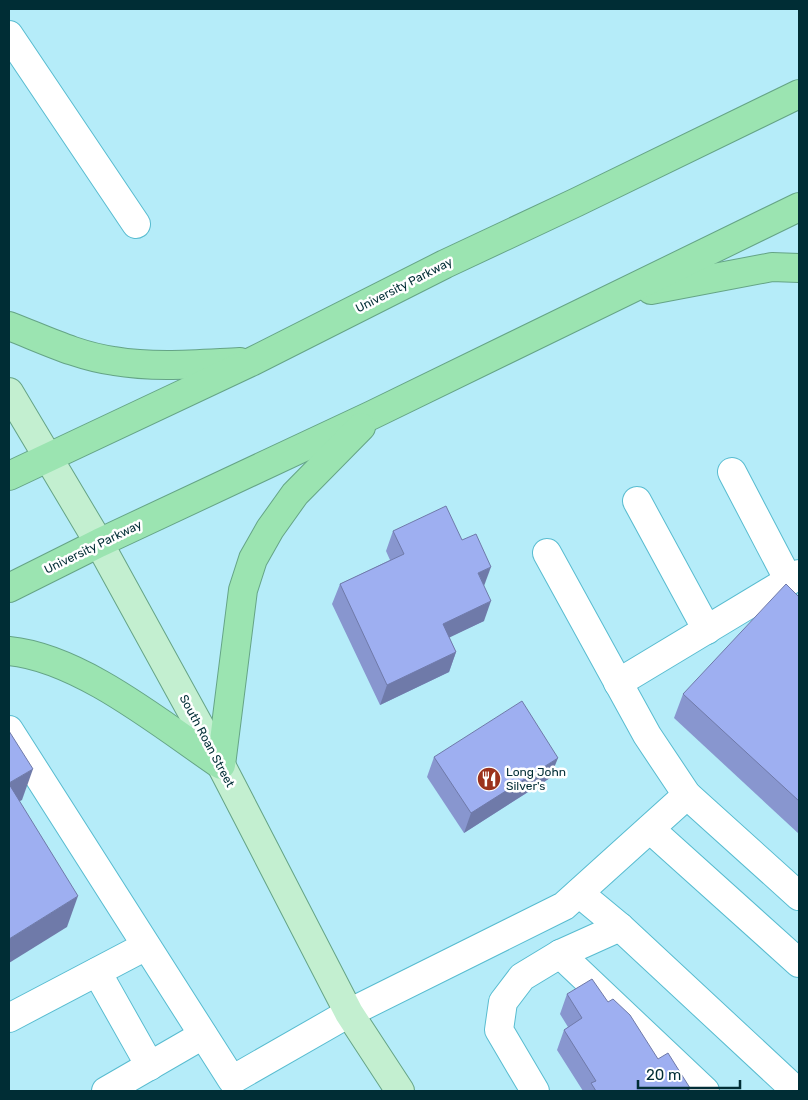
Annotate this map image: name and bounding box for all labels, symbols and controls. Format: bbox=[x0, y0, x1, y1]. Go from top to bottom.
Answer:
street label: University Parkway bbox=[353, 254, 455, 315]
street label: University Parkway bbox=[42, 517, 144, 577]
street label: South Roan Street bbox=[177, 692, 237, 790]
place label: Long John Silver's bbox=[506, 765, 566, 793]
restaurant icon: Long John Silver's bbox=[476, 766, 502, 792]
scale bar bbox=[638, 1058, 740, 1090]
text: 20 m bbox=[646, 1066, 681, 1084]

